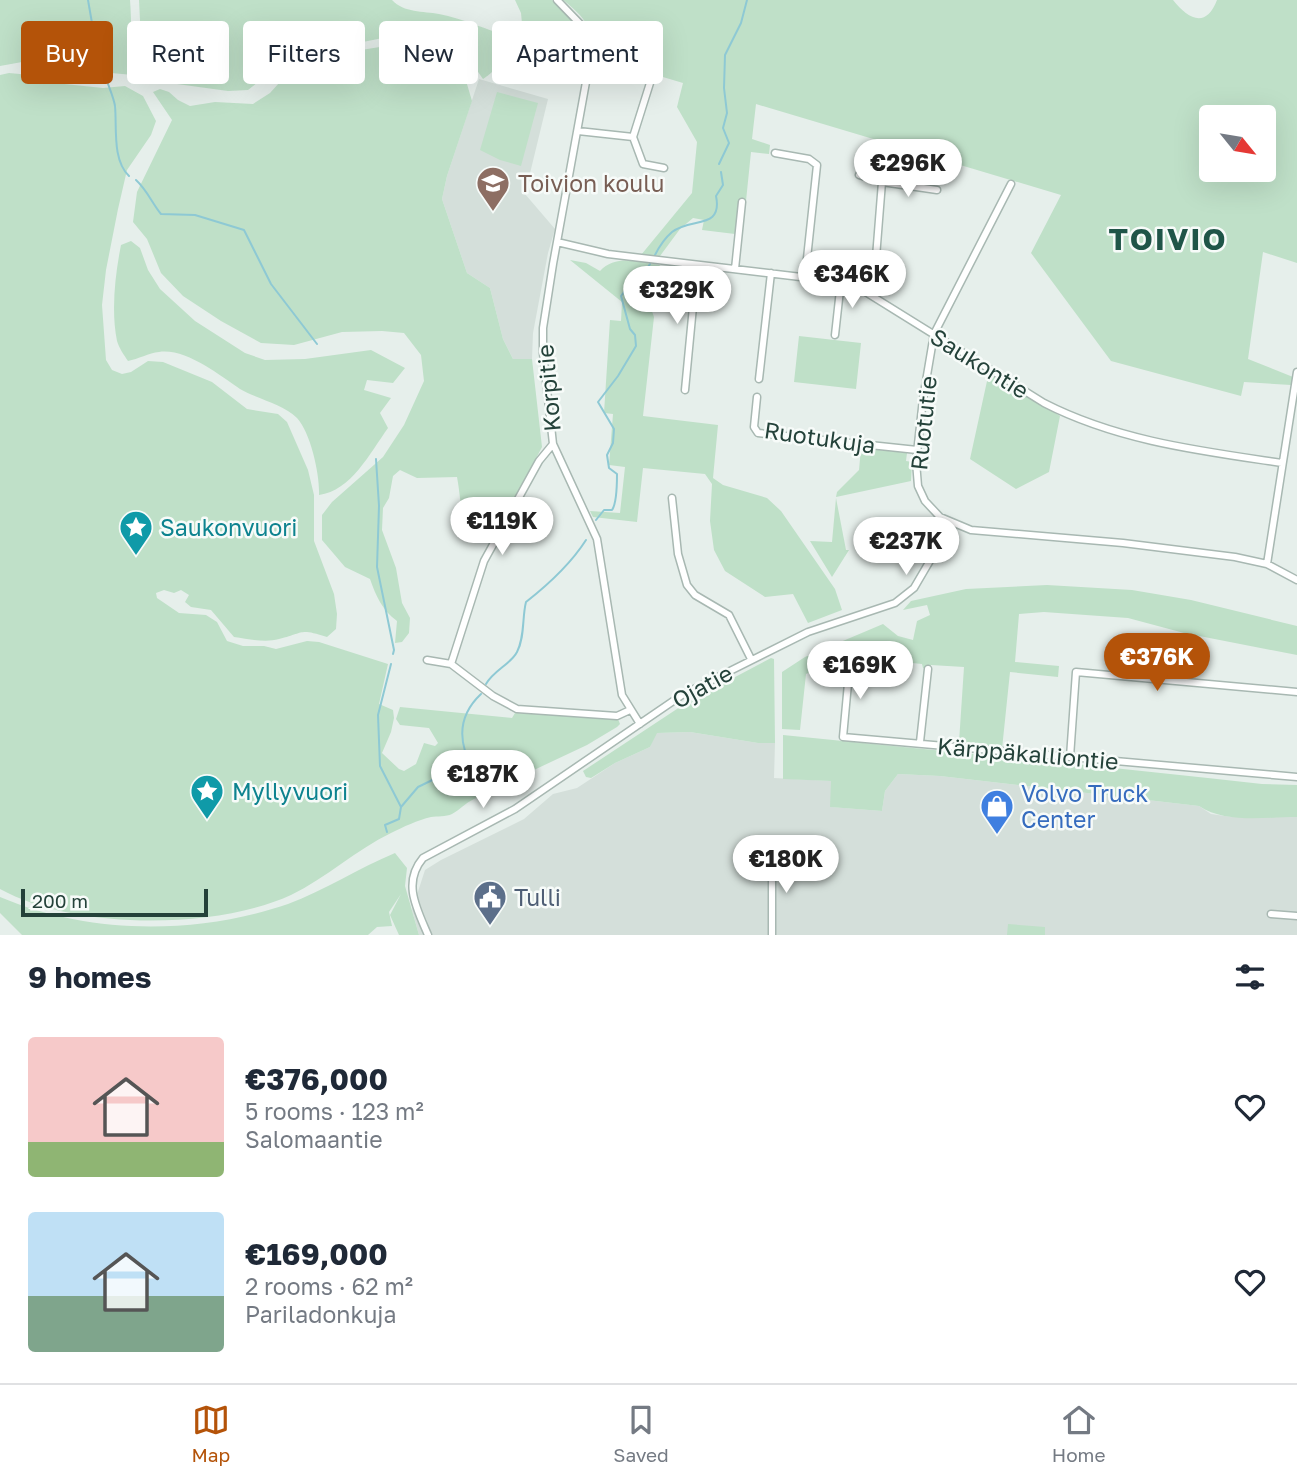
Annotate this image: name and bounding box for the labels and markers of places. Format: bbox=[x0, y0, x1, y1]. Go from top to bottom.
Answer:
pin: €296K bbox=[859, 140, 957, 199]
school or university icon: Toivion koulu bbox=[474, 164, 512, 213]
place label: Toivion koulu bbox=[518, 169, 664, 197]
pin: €346K bbox=[803, 250, 901, 310]
pin: €329K bbox=[628, 266, 726, 326]
pin: €119K bbox=[453, 498, 551, 557]
place icon: Saukonvuori bbox=[117, 508, 155, 557]
place label: Saukonvuori bbox=[160, 513, 297, 541]
pin: €237K bbox=[857, 518, 955, 577]
pin: €376K bbox=[1108, 634, 1206, 693]
pin: €169K bbox=[811, 642, 909, 701]
pin: €187K bbox=[434, 750, 532, 810]
place icon: Myllyvuori bbox=[188, 772, 226, 821]
place label: Myllyvuori bbox=[232, 777, 348, 805]
place label: Volvo Truck Center bbox=[1021, 779, 1148, 833]
shop icon: Volvo Truck Center bbox=[978, 787, 1016, 836]
pin: €180K bbox=[737, 836, 835, 895]
public building icon: Tulli bbox=[471, 878, 509, 927]
place label: Tulli bbox=[514, 883, 561, 911]

